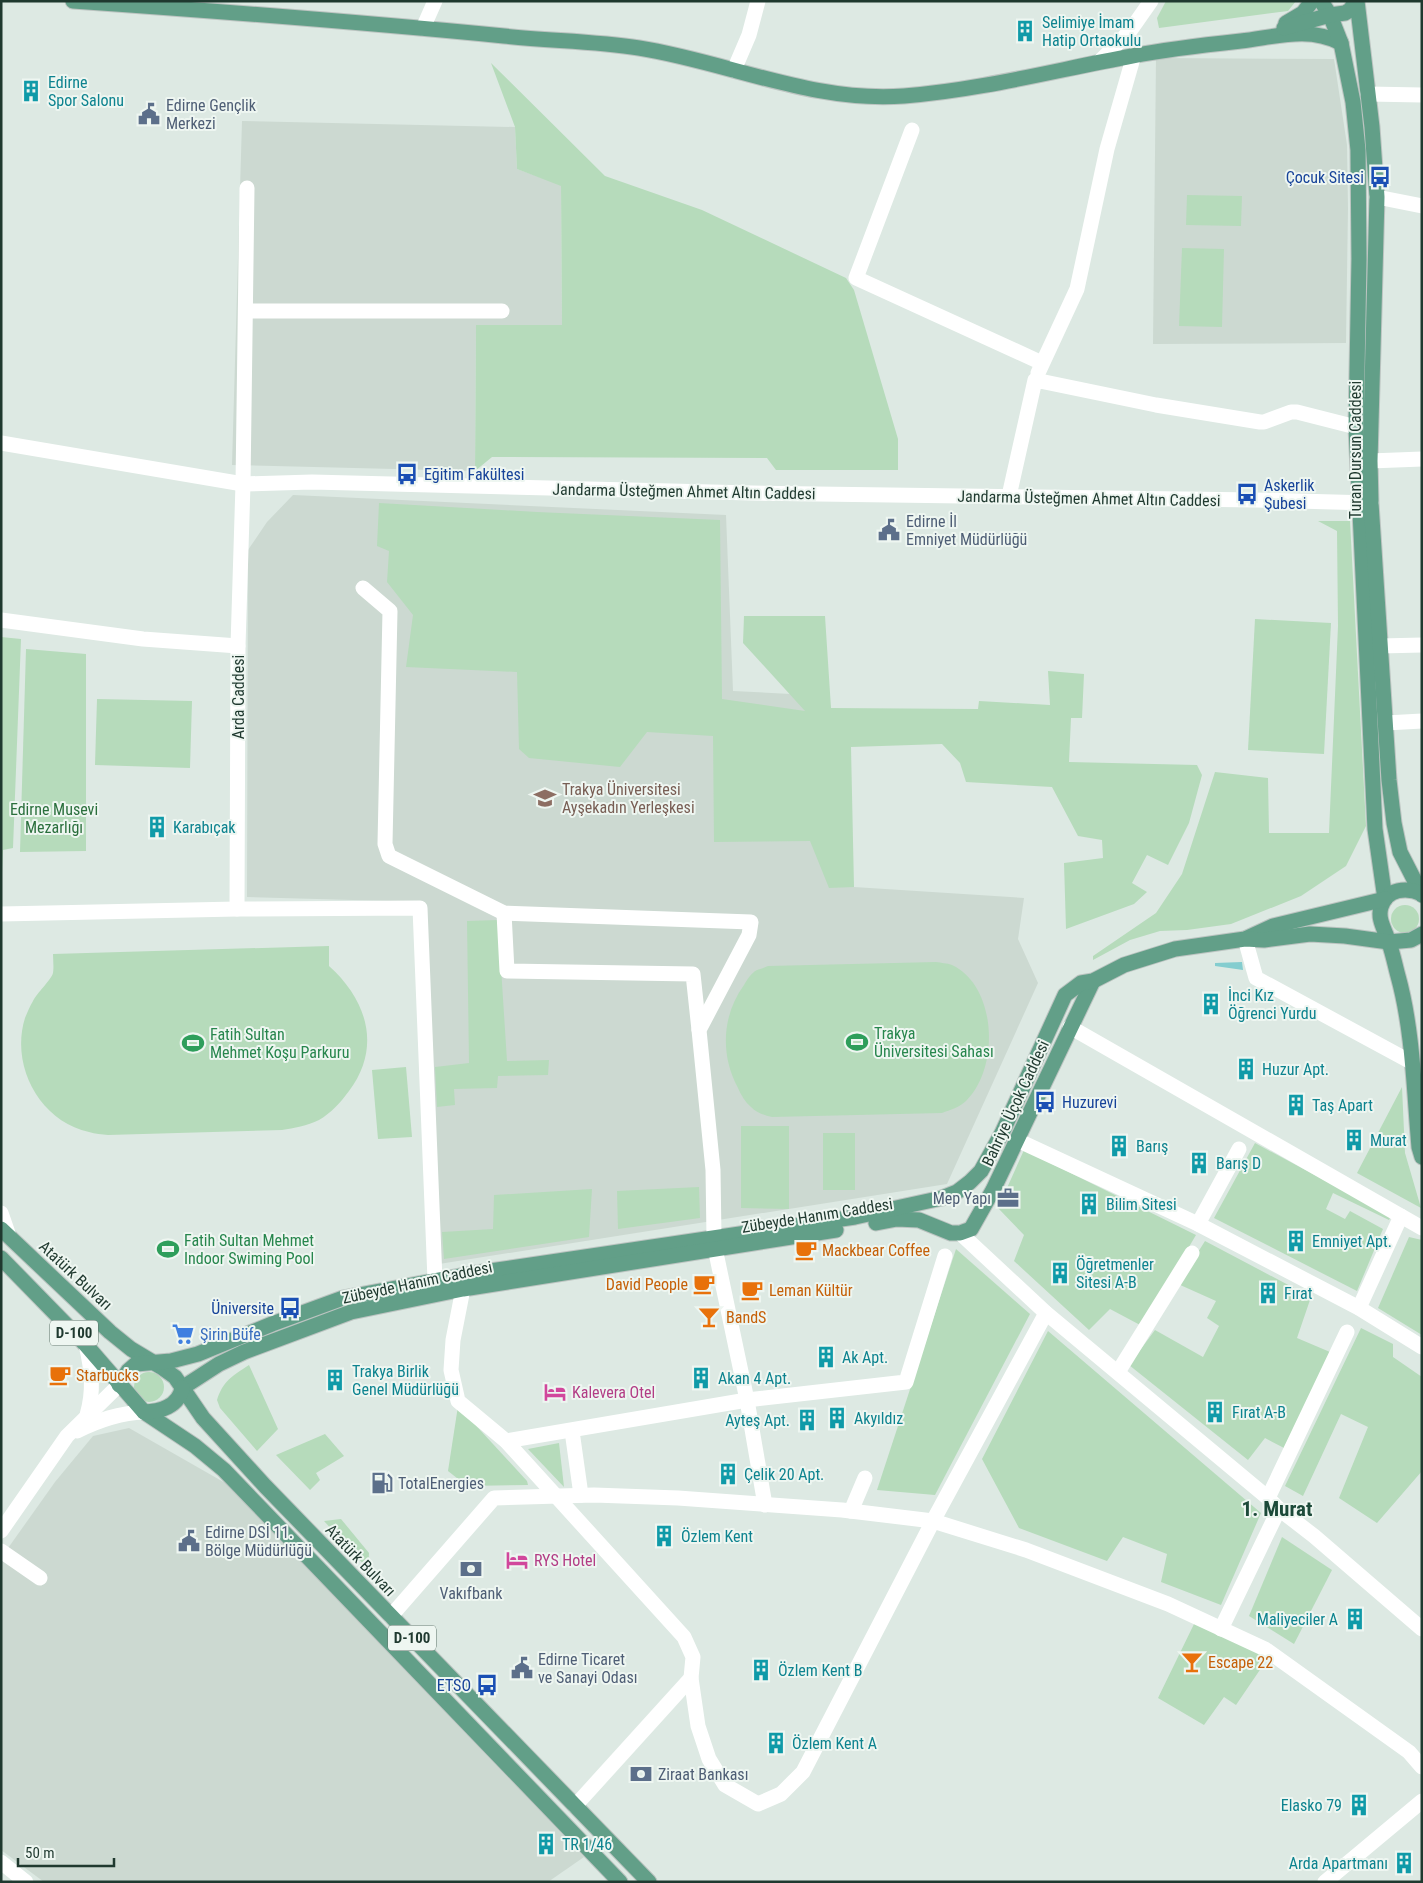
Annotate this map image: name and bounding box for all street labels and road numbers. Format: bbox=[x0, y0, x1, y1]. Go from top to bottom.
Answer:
street label: Turan Dursun Caddesi bbox=[1346, 381, 1365, 519]
street label: Jandarma Üsteğmen Ahmet Altın Caddesi bbox=[552, 480, 816, 503]
street label: Jandarma Üsteğmen Ahmet Altın Caddesi bbox=[957, 487, 1221, 510]
street label: Arda Caddesi bbox=[229, 655, 248, 739]
street label: Bahriye Üçok Caddesi bbox=[978, 1037, 1053, 1169]
street label: Zübeyde Hanım Caddesi bbox=[740, 1194, 894, 1237]
street label: Atatürk Bulvarı bbox=[35, 1237, 116, 1314]
street label: Zübeyde Hanım Caddesi bbox=[340, 1257, 494, 1308]
road number: D-100 bbox=[50, 1320, 98, 1346]
street label: Atatürk Bulvarı bbox=[322, 1520, 400, 1600]
road number: D-100 bbox=[388, 1626, 436, 1650]

